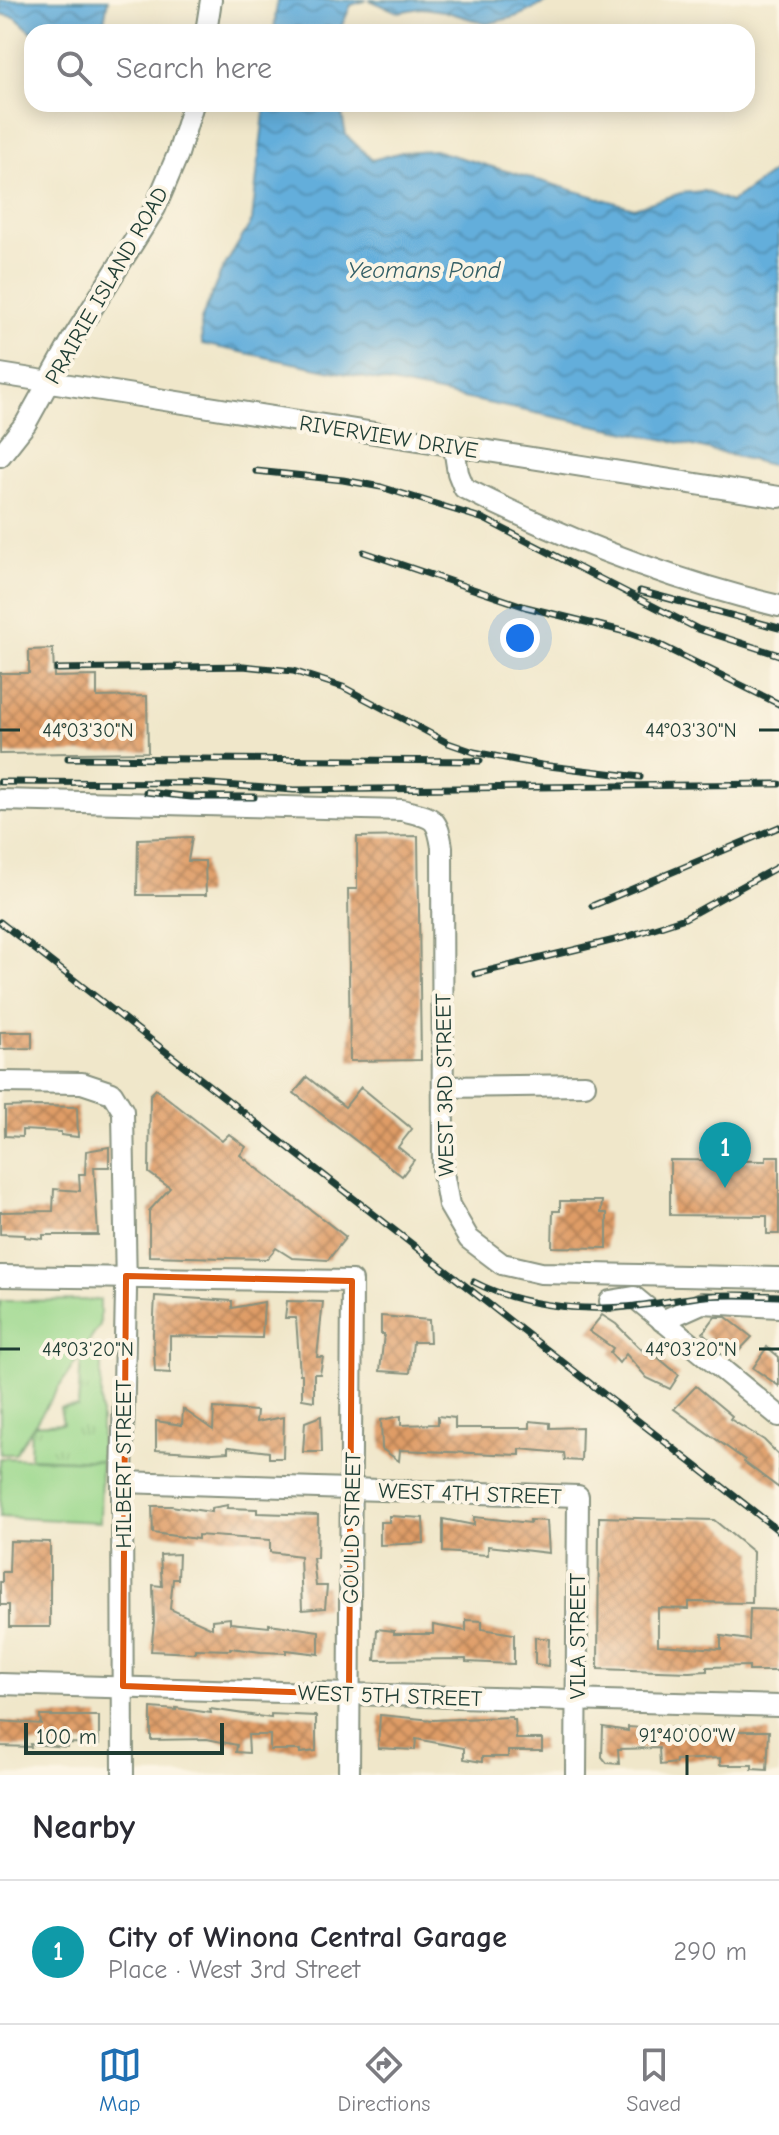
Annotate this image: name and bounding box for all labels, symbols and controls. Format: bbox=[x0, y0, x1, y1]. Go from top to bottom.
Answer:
search box bbox=[24, 24, 755, 112]
icon: search bbox=[52, 46, 96, 90]
text: Search here bbox=[116, 51, 272, 86]
street label: PRAIRIE ISLAND ROAD bbox=[40, 182, 174, 389]
water label: Yeomans Pond bbox=[347, 256, 502, 284]
street label: RIVERVIEW DRIVE bbox=[298, 410, 480, 464]
your location bbox=[500, 618, 540, 658]
text: 44°03'30"N bbox=[42, 719, 134, 742]
text: 44°03'30"N bbox=[645, 719, 737, 742]
street label: WEST 3RD STREET bbox=[430, 993, 460, 1177]
pin: 1 bbox=[699, 1122, 751, 1188]
text: 44°03'20"N bbox=[42, 1338, 134, 1361]
text: 44°03'20"N bbox=[645, 1338, 737, 1361]
street label: HILBERT STREET bbox=[111, 1379, 137, 1549]
street label: GOULD STREET bbox=[338, 1451, 366, 1604]
street label: WEST 4TH STREET bbox=[378, 1478, 563, 1510]
street label: VILA STREET bbox=[565, 1572, 591, 1699]
street label: WEST 5TH STREET bbox=[297, 1680, 483, 1712]
scale bar bbox=[24, 1719, 224, 1755]
text: 100 m bbox=[36, 1724, 97, 1750]
text: 91°40'00"W bbox=[639, 1724, 736, 1747]
text: Nearby bbox=[32, 1807, 135, 1847]
text: City of Winona Central Garage bbox=[108, 1920, 507, 1955]
text: 1 bbox=[53, 1937, 63, 1967]
text: 290 m bbox=[674, 1937, 747, 1967]
text: Place · West 3rd Street bbox=[108, 1955, 360, 1985]
tab: Map bbox=[98, 2043, 142, 2117]
tab: Directions bbox=[338, 2043, 431, 2117]
tab: Saved bbox=[626, 2043, 681, 2117]

